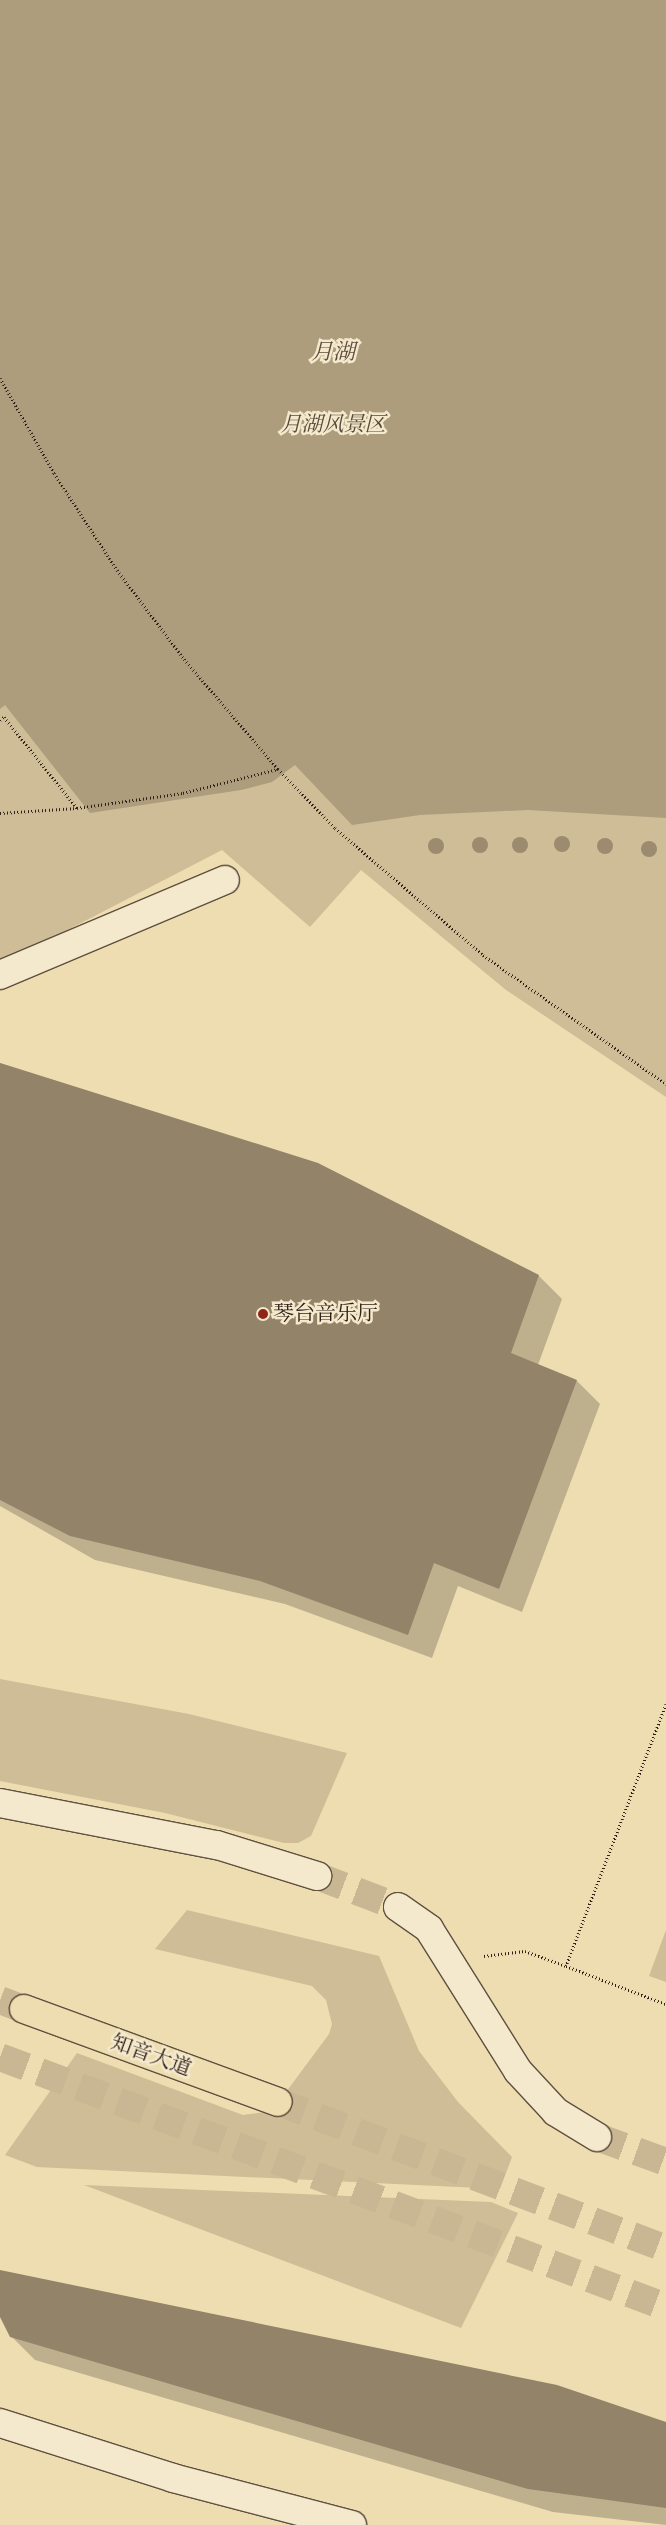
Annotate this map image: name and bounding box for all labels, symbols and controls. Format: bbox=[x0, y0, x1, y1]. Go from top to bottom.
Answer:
water label: 月湖 bbox=[311, 340, 355, 366]
park label: 月湖风景区 bbox=[281, 412, 385, 438]
place label: 琴台音乐厅 bbox=[273, 1301, 378, 1327]
marker: 琴台音乐厅 bbox=[257, 1308, 269, 1320]
street label: 知音大道 bbox=[107, 2030, 195, 2082]

